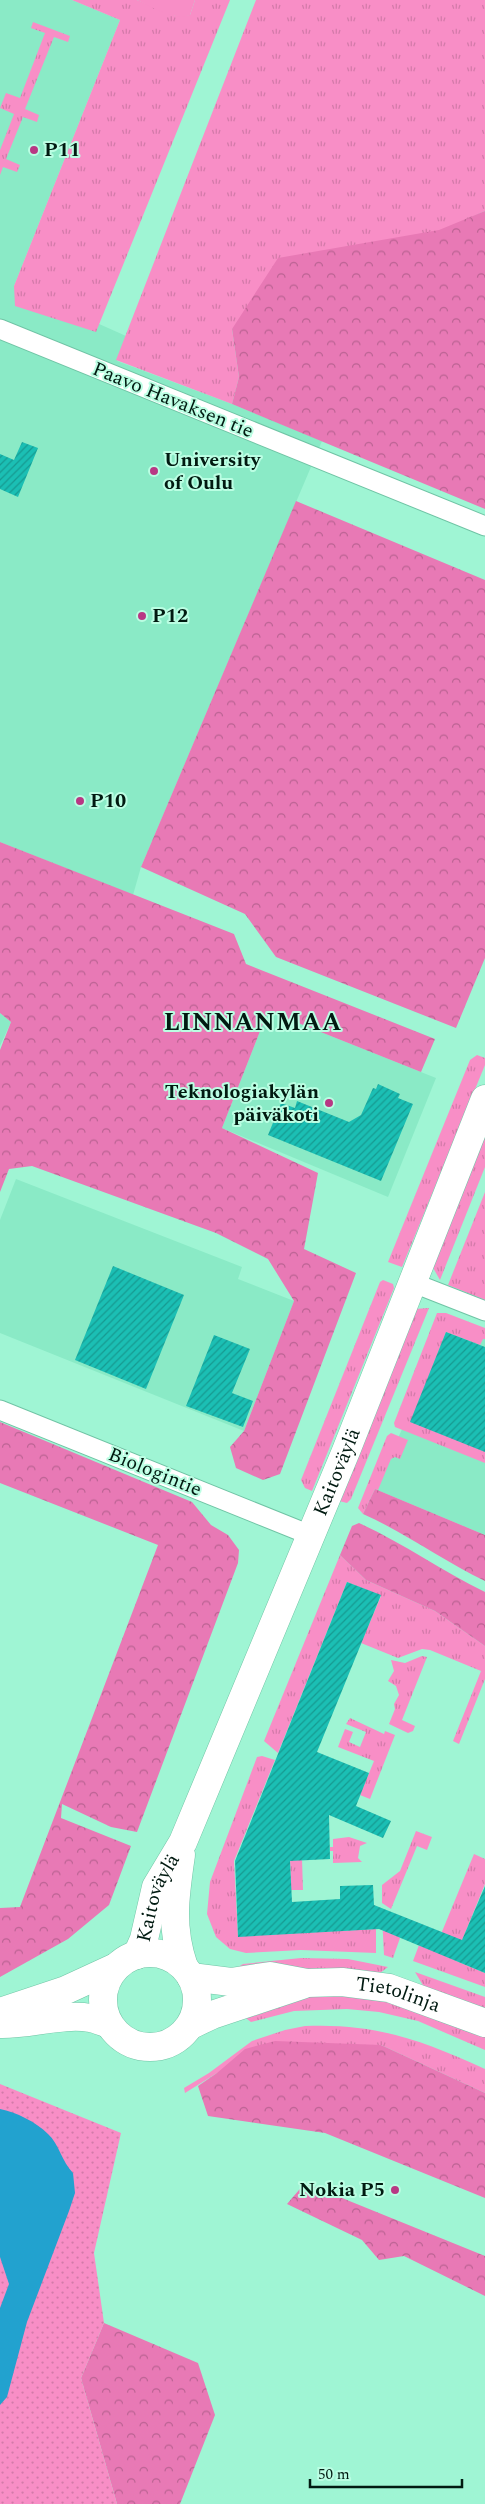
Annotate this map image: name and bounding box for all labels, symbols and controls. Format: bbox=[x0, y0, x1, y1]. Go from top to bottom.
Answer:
place label: P11 bbox=[44, 135, 80, 165]
marker: P11 bbox=[28, 144, 40, 156]
street label: Paavo Havaksen tie bbox=[88, 354, 258, 446]
place label: University of Oulu bbox=[164, 445, 262, 498]
marker: University of Oulu bbox=[148, 465, 160, 477]
place label: P12 bbox=[152, 601, 188, 631]
marker: P12 bbox=[136, 610, 148, 622]
place label: P10 bbox=[90, 786, 126, 816]
marker: P10 bbox=[74, 795, 86, 807]
district label: LINNANMAA bbox=[164, 1004, 342, 1042]
place label: Teknologiakylän päiväkoti bbox=[165, 1077, 319, 1130]
marker: Teknologiakylän päiväkoti bbox=[323, 1097, 335, 1109]
street label: Kaitoväylä bbox=[306, 1424, 369, 1521]
street label: Biologintie bbox=[104, 1440, 206, 1504]
street label: Kaitoväylä bbox=[129, 1848, 188, 1945]
street label: Tietolinja bbox=[354, 1969, 445, 2021]
place label: Nokia P5 bbox=[299, 2175, 385, 2205]
marker: Nokia P5 bbox=[389, 2184, 401, 2196]
scale bar bbox=[310, 2456, 462, 2488]
text: 50 m bbox=[318, 2463, 350, 2486]

